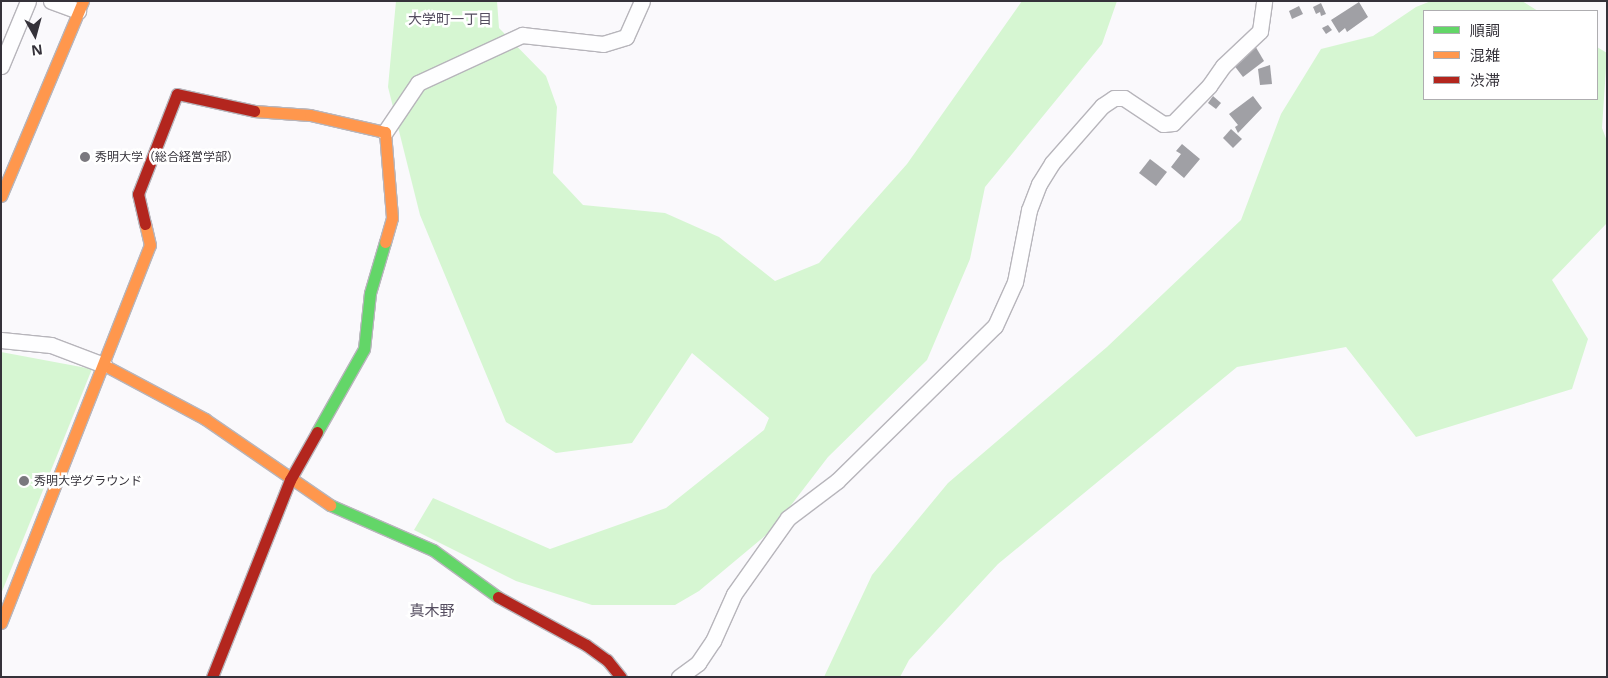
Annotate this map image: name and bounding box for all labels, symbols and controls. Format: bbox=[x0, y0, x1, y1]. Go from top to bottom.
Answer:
north arrow bbox=[10, 10, 60, 60]
legend bbox=[1423, 10, 1598, 100]
district label: 大学町一丁目 bbox=[408, 11, 492, 27]
text: 順調 bbox=[1470, 20, 1500, 40]
text: N bbox=[30, 40, 44, 61]
text: 混雑 bbox=[1470, 45, 1500, 65]
text: 渋滞 bbox=[1470, 70, 1500, 90]
place label: 秀明大学（総合経営学部） bbox=[95, 150, 239, 164]
marker: 秀明大学（総合経営学部） bbox=[79, 151, 91, 163]
place label: 秀明大学グラウンド bbox=[34, 474, 142, 488]
marker: 秀明大学グラウンド bbox=[18, 475, 30, 487]
district label: 真木野 bbox=[410, 602, 454, 620]

